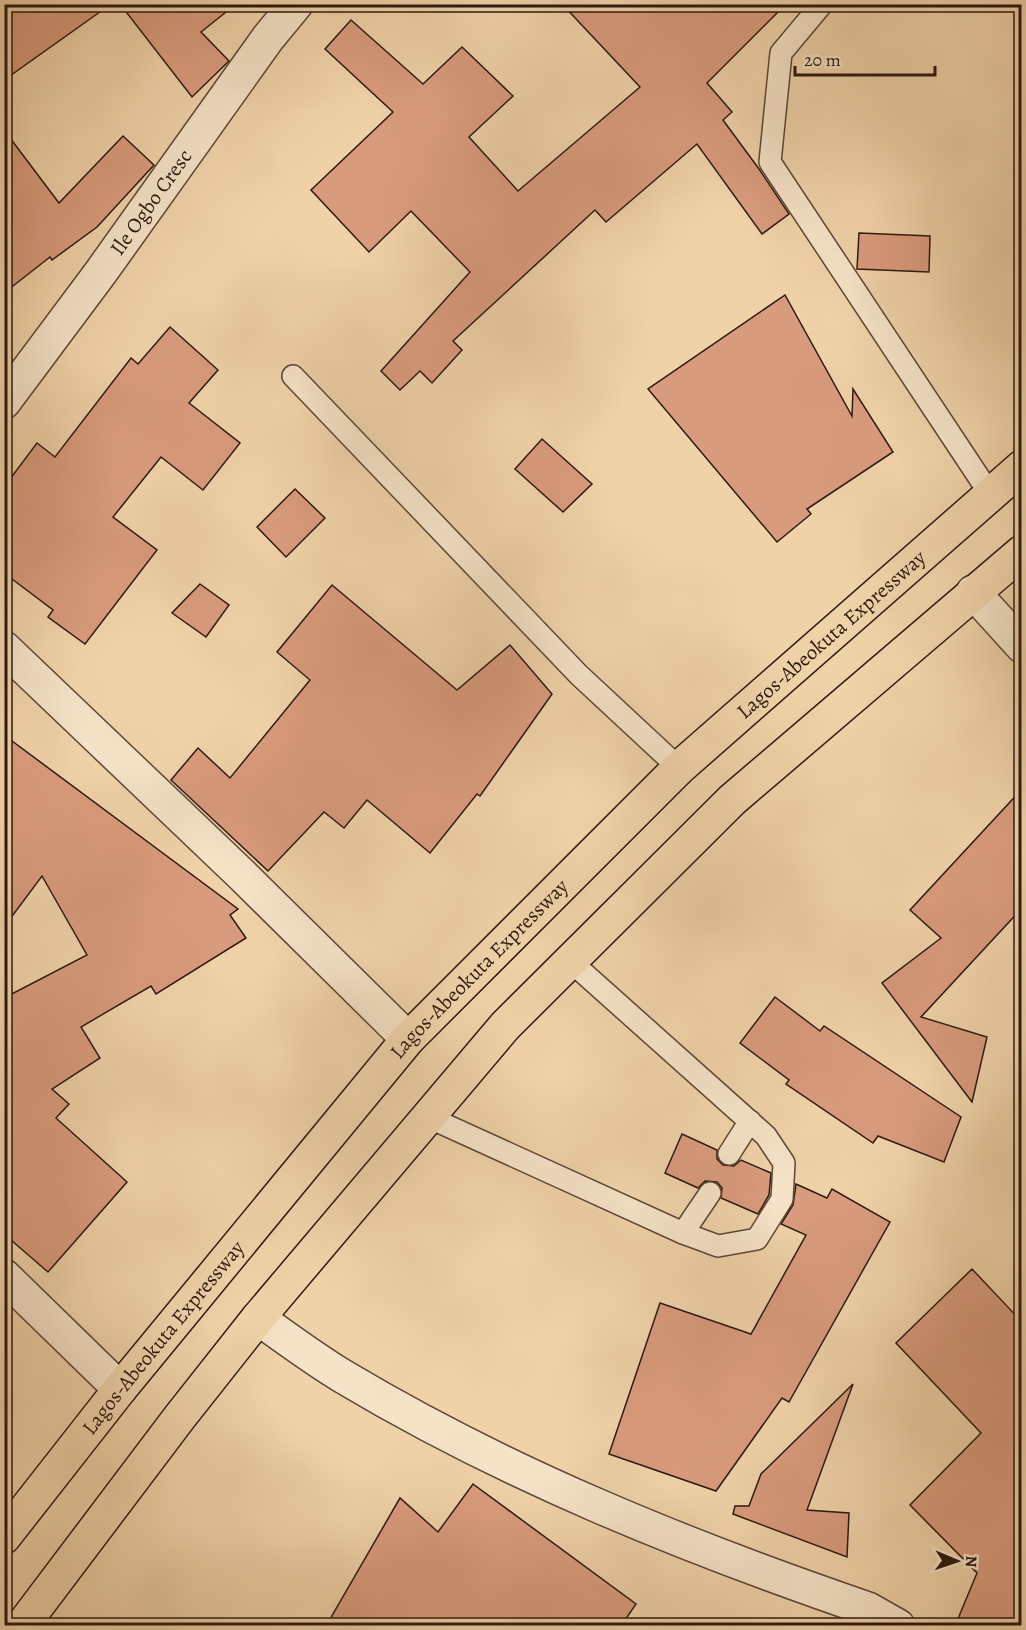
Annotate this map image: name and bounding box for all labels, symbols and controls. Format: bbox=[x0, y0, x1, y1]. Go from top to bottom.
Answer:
scale bar bbox=[795, 39, 934, 77]
text: 20 m bbox=[804, 48, 841, 72]
street label: Ile Ogbo Cresc bbox=[103, 143, 198, 261]
street label: Lagos-Abeokuta Expressway bbox=[731, 543, 932, 725]
street label: Lagos-Abeokuta Expressway bbox=[383, 872, 575, 1065]
street label: Lagos-Abeokuta Expressway bbox=[75, 1234, 251, 1441]
north arrow bbox=[927, 1531, 987, 1591]
text: N bbox=[960, 1555, 982, 1568]

